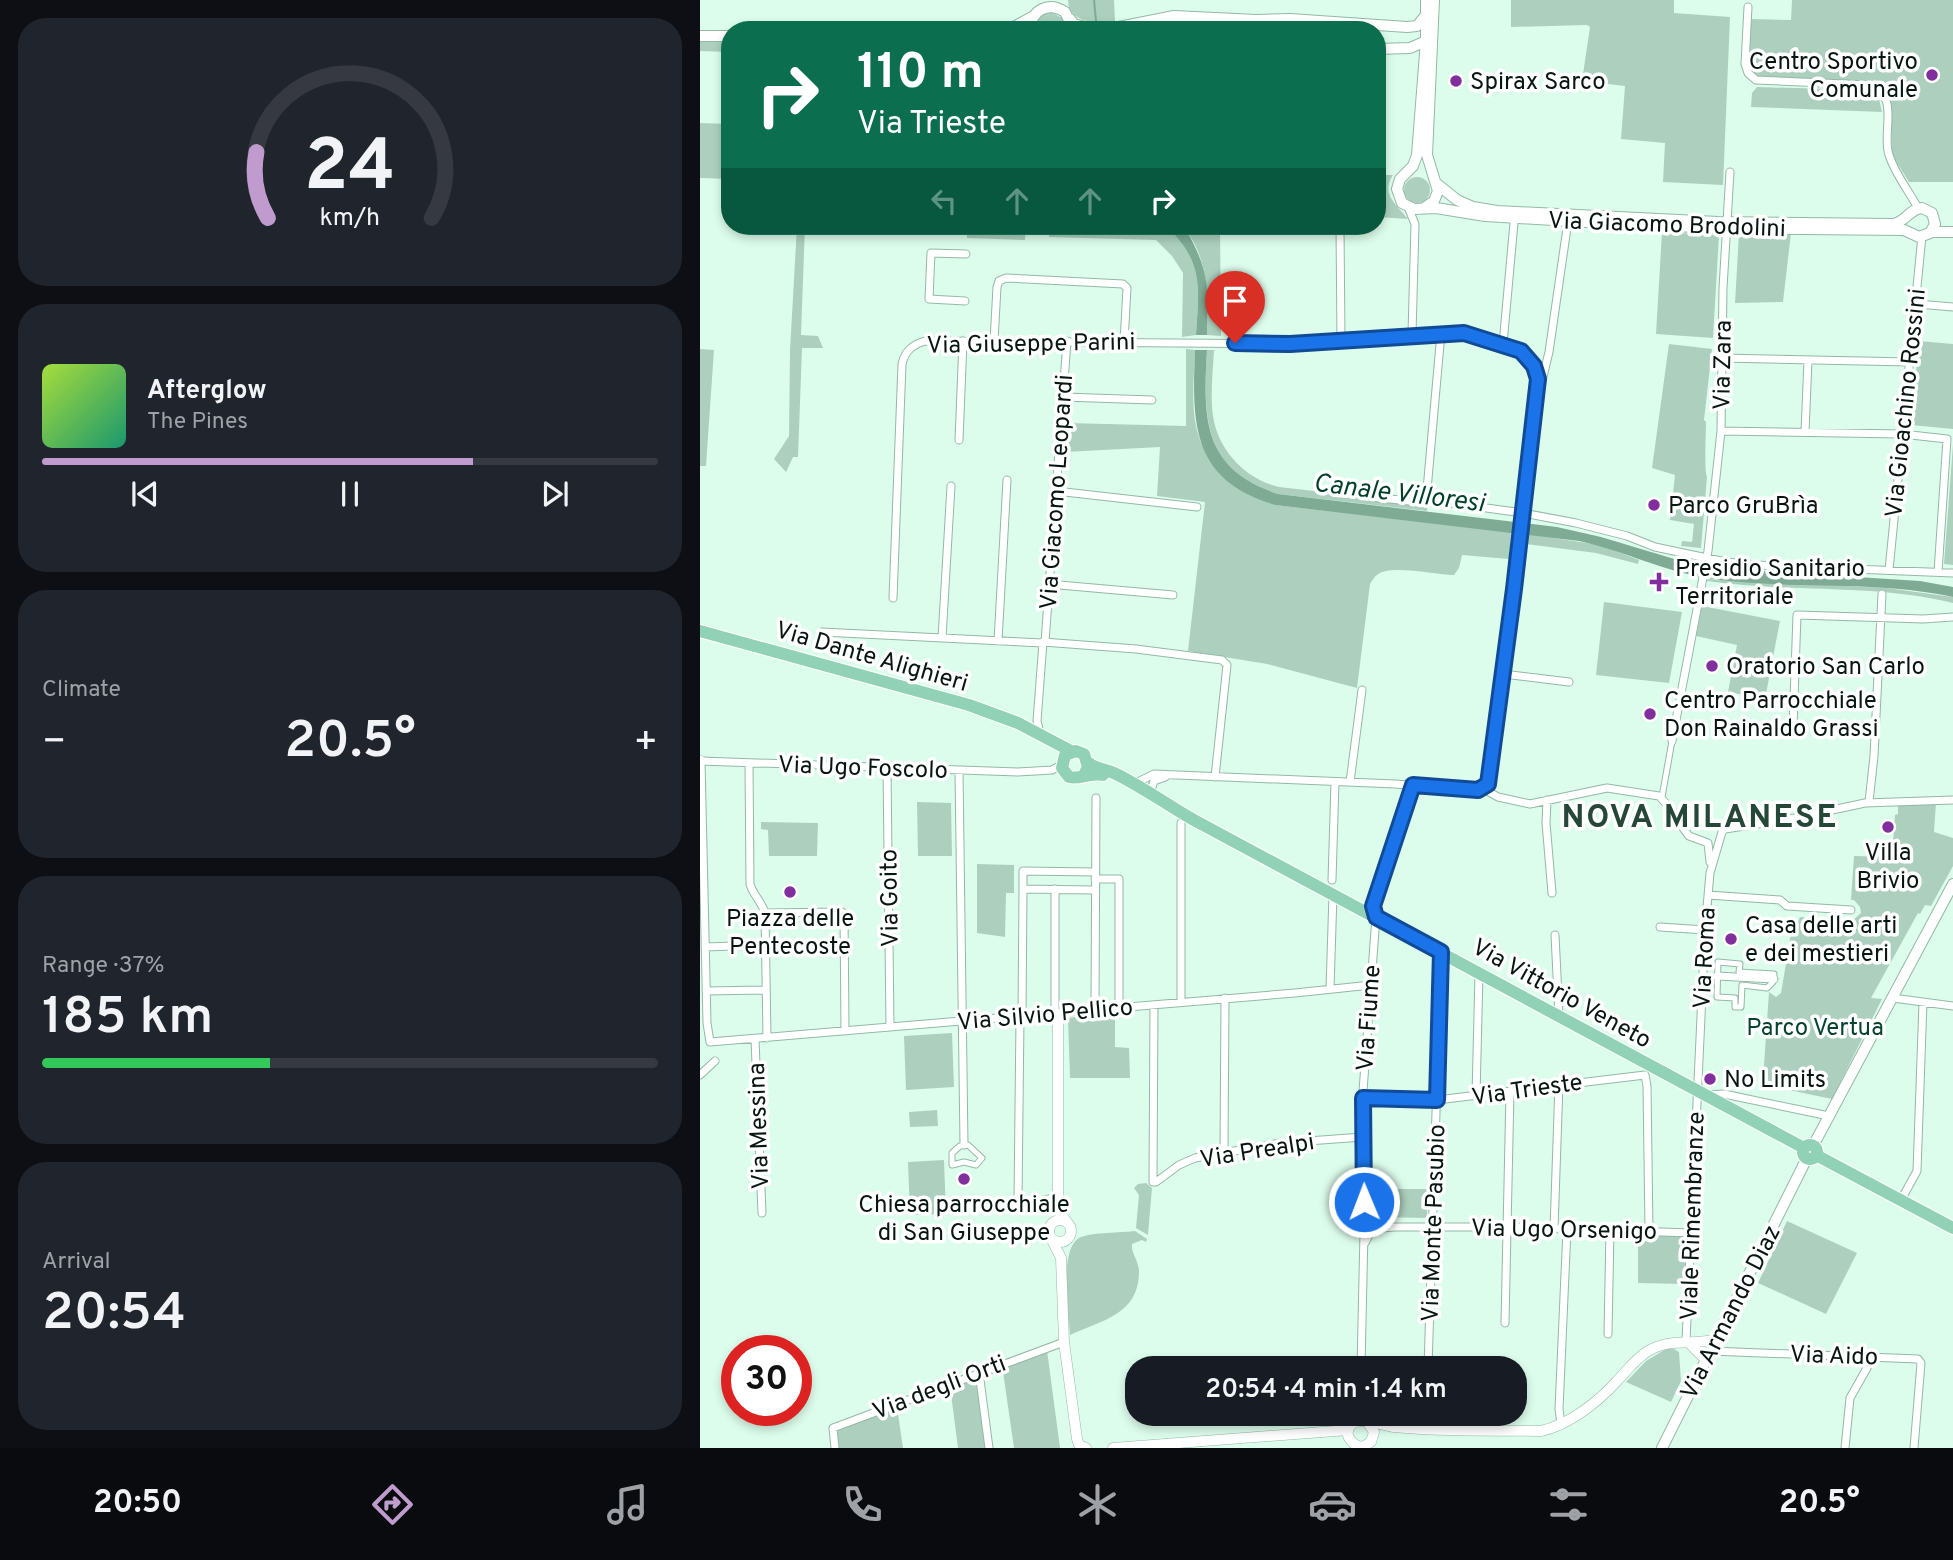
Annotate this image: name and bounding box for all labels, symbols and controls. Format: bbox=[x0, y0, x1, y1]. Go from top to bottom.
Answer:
text: 110 m bbox=[857, 44, 984, 106]
place label: Centro Sportivo Comunale bbox=[1749, 48, 1918, 106]
icon: right bbox=[742, 49, 833, 140]
marker: Centro Sportivo Comunale bbox=[1924, 67, 1940, 83]
place label: Spirax Sarco bbox=[1470, 68, 1606, 98]
marker: Spirax Sarco bbox=[1448, 73, 1464, 89]
text: Via Trieste bbox=[857, 105, 1006, 145]
text: 24 bbox=[304, 124, 396, 216]
icon: left bbox=[925, 182, 963, 220]
icon: ahead bbox=[998, 182, 1036, 220]
icon: ahead bbox=[1071, 182, 1109, 220]
icon: right bbox=[1144, 182, 1182, 220]
text: km/h bbox=[320, 203, 380, 235]
street label: Via Giacomo Brodolini bbox=[1548, 207, 1786, 245]
pin bbox=[1205, 271, 1265, 343]
icon: arrive bbox=[1216, 282, 1254, 320]
street label: Via Gioachino Rossini bbox=[1880, 287, 1934, 519]
street label: Via Zara bbox=[1708, 320, 1740, 410]
street label: Via Giuseppe Parini bbox=[926, 328, 1136, 362]
street label: Via Giacomo Leopardi bbox=[1035, 373, 1081, 611]
text: Afterglow bbox=[147, 375, 267, 408]
text: The Pines bbox=[147, 408, 248, 437]
water label: Canale Villoresi bbox=[1311, 468, 1488, 522]
icon: previous bbox=[126, 475, 164, 513]
icon: pause bbox=[331, 475, 369, 513]
icon: next bbox=[536, 475, 574, 513]
place label: Parco GruBrìa bbox=[1668, 492, 1818, 522]
marker: Parco GruBrìa bbox=[1646, 497, 1662, 513]
place label: Presidio Sanitario Territoriale bbox=[1675, 555, 1865, 613]
marker: Presidio Sanitario Territoriale bbox=[1649, 572, 1669, 592]
street label: Via Dante Alighieri bbox=[772, 616, 971, 700]
place label: Oratorio San Carlo bbox=[1726, 653, 1925, 683]
marker: Oratorio San Carlo bbox=[1704, 658, 1720, 674]
text: Climate bbox=[42, 676, 121, 705]
place label: Centro Parrocchiale Don Rainaldo Grassi bbox=[1664, 687, 1879, 745]
marker: Centro Parrocchiale Don Rainaldo Grassi bbox=[1642, 706, 1658, 722]
text: 20.5° bbox=[284, 710, 416, 776]
text: − bbox=[42, 719, 67, 768]
text: + bbox=[633, 719, 658, 768]
street label: Via Ugo Foscolo bbox=[777, 751, 948, 787]
district label: NOVA MILANESE bbox=[1561, 799, 1839, 839]
marker: Villa Brivio bbox=[1880, 819, 1896, 835]
place label: Villa Brivio bbox=[1857, 839, 1919, 897]
street label: Via Goito bbox=[875, 849, 907, 947]
marker: Piazza delle Pentecoste bbox=[782, 884, 798, 900]
place label: Piazza delle Pentecoste bbox=[726, 905, 854, 963]
street label: Via Roma bbox=[1688, 907, 1724, 1010]
place label: Casa delle arti e dei mestieri bbox=[1745, 912, 1897, 970]
marker: Casa delle arti e dei mestieri bbox=[1723, 931, 1739, 947]
street label: Via Vittorio Veneto bbox=[1466, 933, 1656, 1056]
text: Range · 37% bbox=[42, 952, 164, 981]
street label: Via Fiume bbox=[1351, 964, 1389, 1072]
text: 185 km bbox=[42, 986, 213, 1052]
street label: Via Silvio Pellico bbox=[956, 993, 1134, 1039]
park label: Parco Vertua bbox=[1746, 1014, 1884, 1044]
street label: Via Messina bbox=[743, 1062, 777, 1190]
place label: No Limits bbox=[1724, 1066, 1826, 1096]
street label: Via Trieste bbox=[1470, 1068, 1585, 1114]
marker: No Limits bbox=[1702, 1071, 1718, 1087]
street label: Viale Rimembranze bbox=[1675, 1111, 1713, 1321]
street label: Via Monte Pasubio bbox=[1417, 1124, 1453, 1323]
street label: Via Prealpi bbox=[1198, 1128, 1317, 1176]
position arrow bbox=[1327, 1165, 1401, 1239]
marker: Chiesa parrocchiale di San Giuseppe bbox=[956, 1171, 972, 1187]
place label: Chiesa parrocchiale di San Giuseppe bbox=[858, 1191, 1070, 1249]
street label: Via Ugo Orsenigo bbox=[1471, 1214, 1657, 1248]
street label: Via Armando Diaz bbox=[1675, 1221, 1789, 1405]
text: Arrival bbox=[42, 1248, 111, 1277]
text: 20:54 bbox=[42, 1282, 186, 1348]
speed limit sign: 30 bbox=[721, 1335, 812, 1426]
street label: Via Aido bbox=[1789, 1340, 1879, 1374]
street label: Via degli Orti bbox=[869, 1350, 1011, 1428]
text: 20:54 · 4 min · 1.4 km bbox=[1205, 1374, 1447, 1407]
icon: directions bbox=[368, 1480, 417, 1529]
icon: music bbox=[603, 1480, 652, 1529]
icon: phone bbox=[838, 1480, 887, 1529]
icon: climate bbox=[1073, 1480, 1122, 1529]
icon: car bbox=[1308, 1480, 1357, 1529]
icon: filters bbox=[1544, 1480, 1593, 1529]
text: 20:50 bbox=[93, 1484, 182, 1524]
text: 20.5° bbox=[1779, 1484, 1860, 1524]

